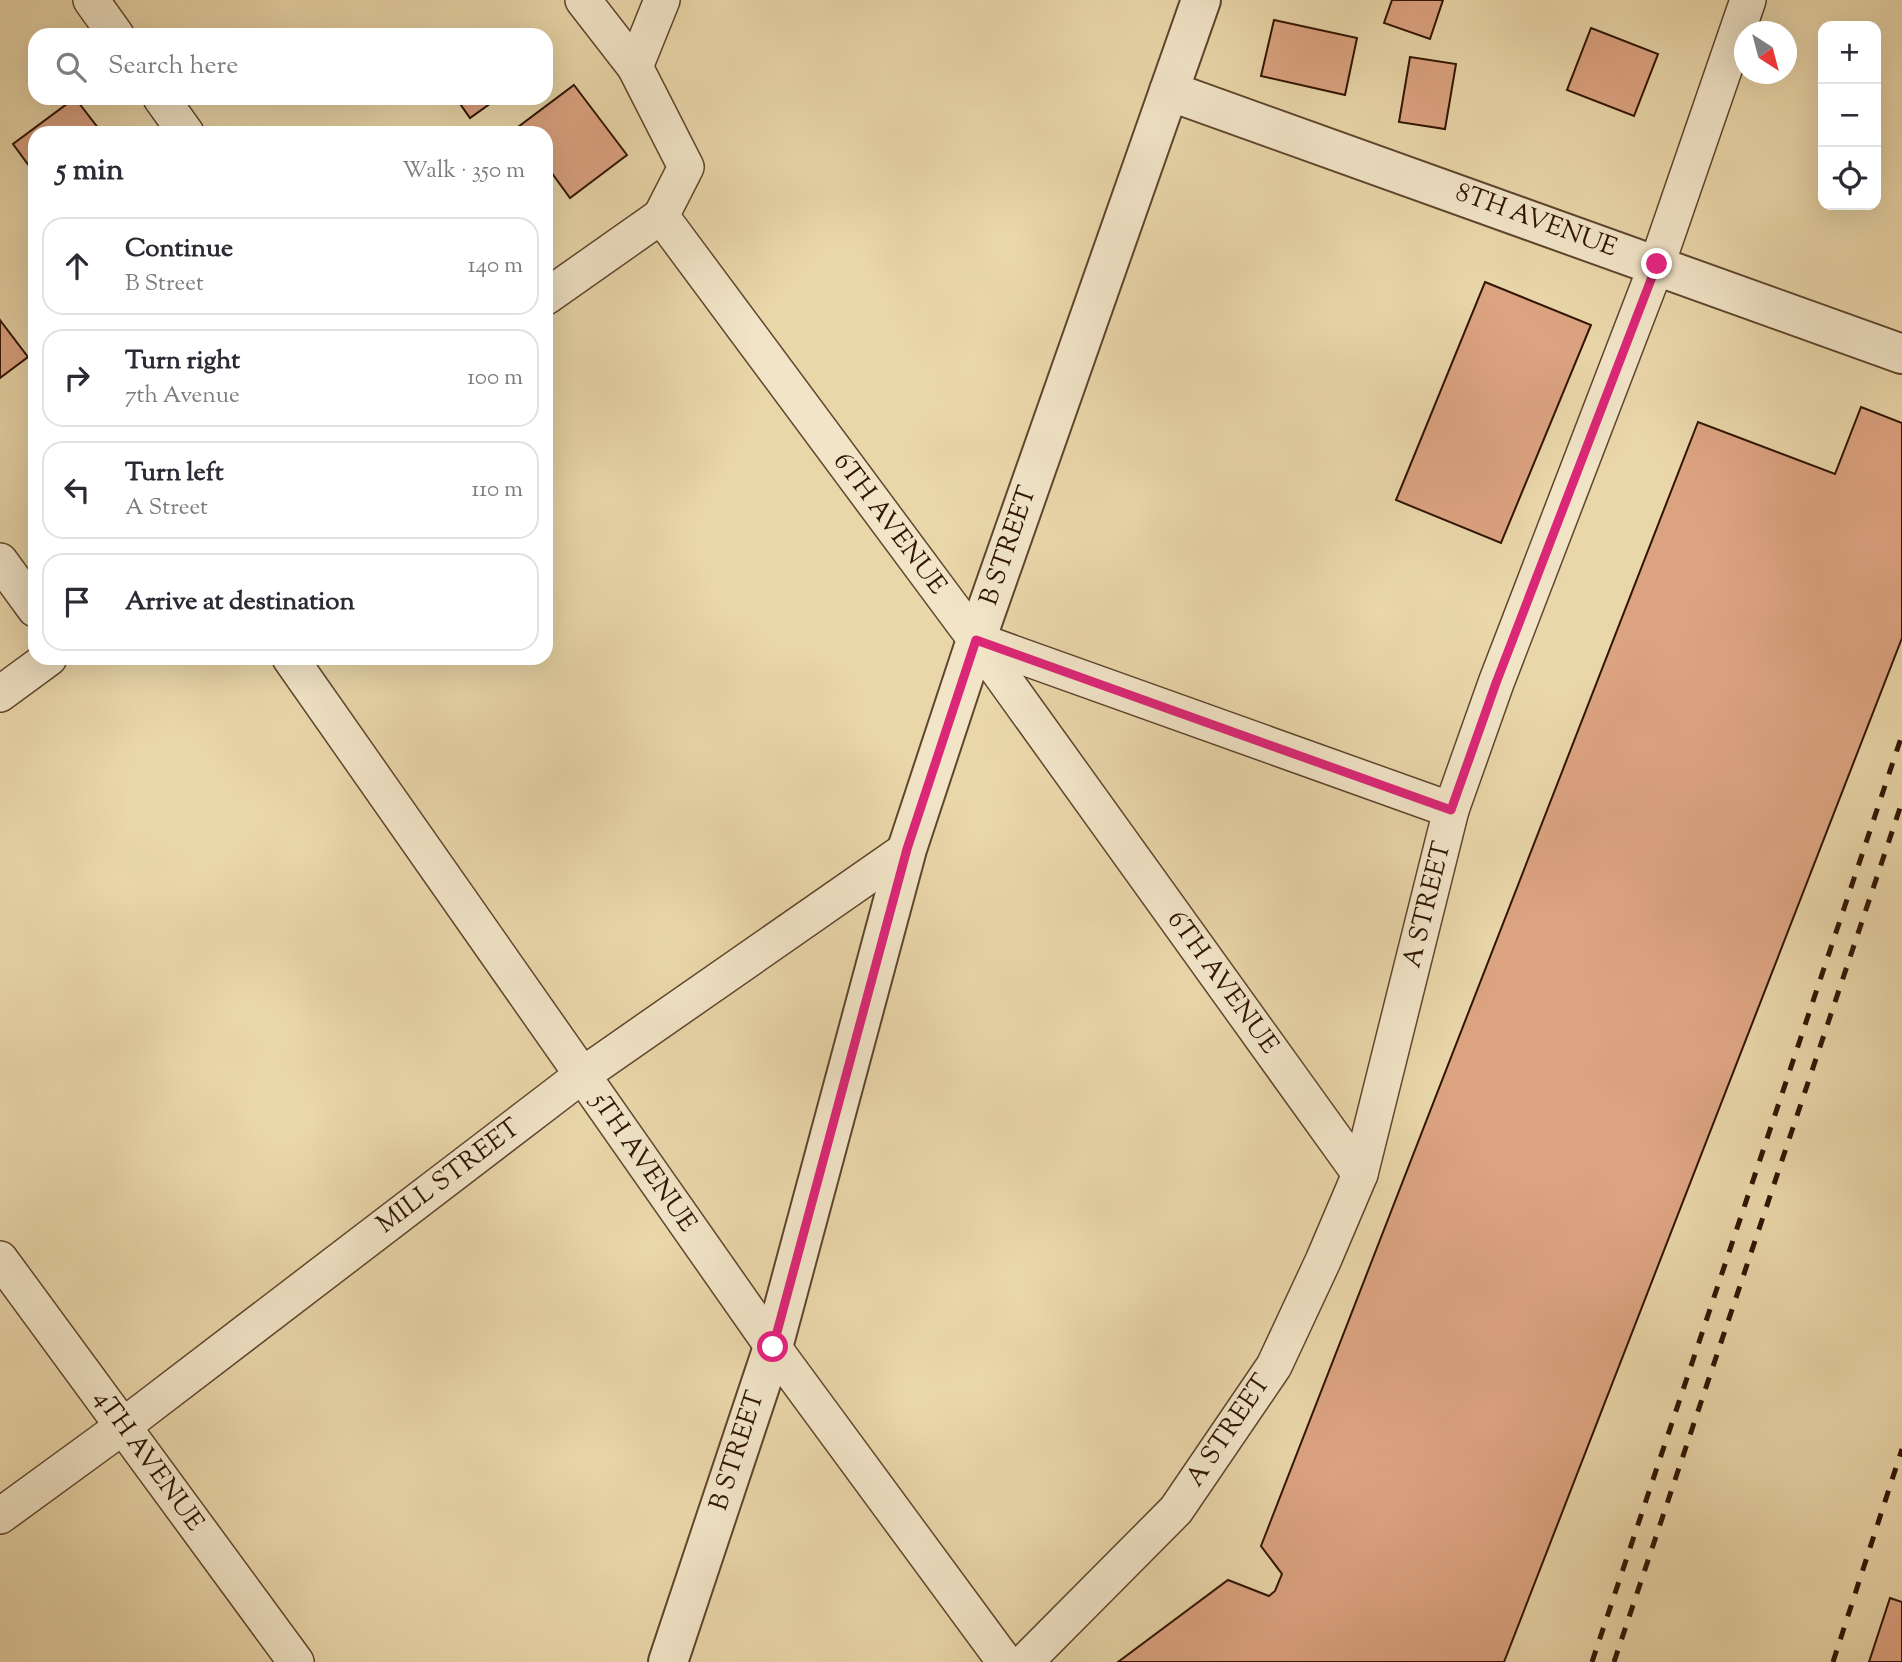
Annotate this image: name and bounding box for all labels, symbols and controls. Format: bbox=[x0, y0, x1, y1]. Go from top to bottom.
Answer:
north arrow bbox=[1734, 21, 1797, 84]
map controls bbox=[1818, 21, 1881, 210]
button: + bbox=[1818, 21, 1881, 84]
search box bbox=[28, 28, 553, 105]
icon: search bbox=[52, 48, 90, 86]
text: Search here bbox=[108, 48, 238, 85]
button: − bbox=[1818, 84, 1881, 147]
button: locate bbox=[1818, 147, 1881, 210]
text: 5 min bbox=[56, 150, 124, 193]
text: Walk · 350 m bbox=[402, 155, 525, 188]
street label: 8TH AVENUE bbox=[1450, 175, 1622, 267]
text: Continue bbox=[125, 231, 233, 268]
icon: ahead bbox=[58, 247, 96, 285]
route end bbox=[1641, 248, 1672, 279]
text: 140 m bbox=[468, 250, 523, 283]
text: B Street bbox=[125, 268, 204, 301]
text: Turn right bbox=[125, 343, 240, 380]
icon: right bbox=[58, 359, 96, 397]
text: 100 m bbox=[467, 362, 523, 395]
text: 7th Avenue bbox=[125, 380, 240, 413]
street label: 6TH AVENUE bbox=[823, 445, 955, 603]
text: Turn left bbox=[125, 455, 224, 492]
icon: left bbox=[58, 471, 96, 509]
text: 110 m bbox=[472, 474, 523, 507]
street label: B STREET bbox=[971, 481, 1047, 611]
text: A Street bbox=[125, 492, 208, 525]
icon: arrive bbox=[58, 583, 96, 621]
text: Arrive at destination bbox=[125, 584, 355, 621]
street label: A STREET bbox=[1394, 838, 1462, 972]
street label: 6TH AVENUE bbox=[1157, 904, 1287, 1063]
street label: 5TH AVENUE bbox=[580, 1084, 705, 1241]
street label: MILL STREET bbox=[369, 1111, 529, 1243]
route start bbox=[757, 1331, 788, 1362]
street label: A STREET bbox=[1178, 1367, 1280, 1495]
street label: 4TH AVENUE bbox=[84, 1383, 212, 1540]
street label: B STREET bbox=[701, 1386, 775, 1516]

